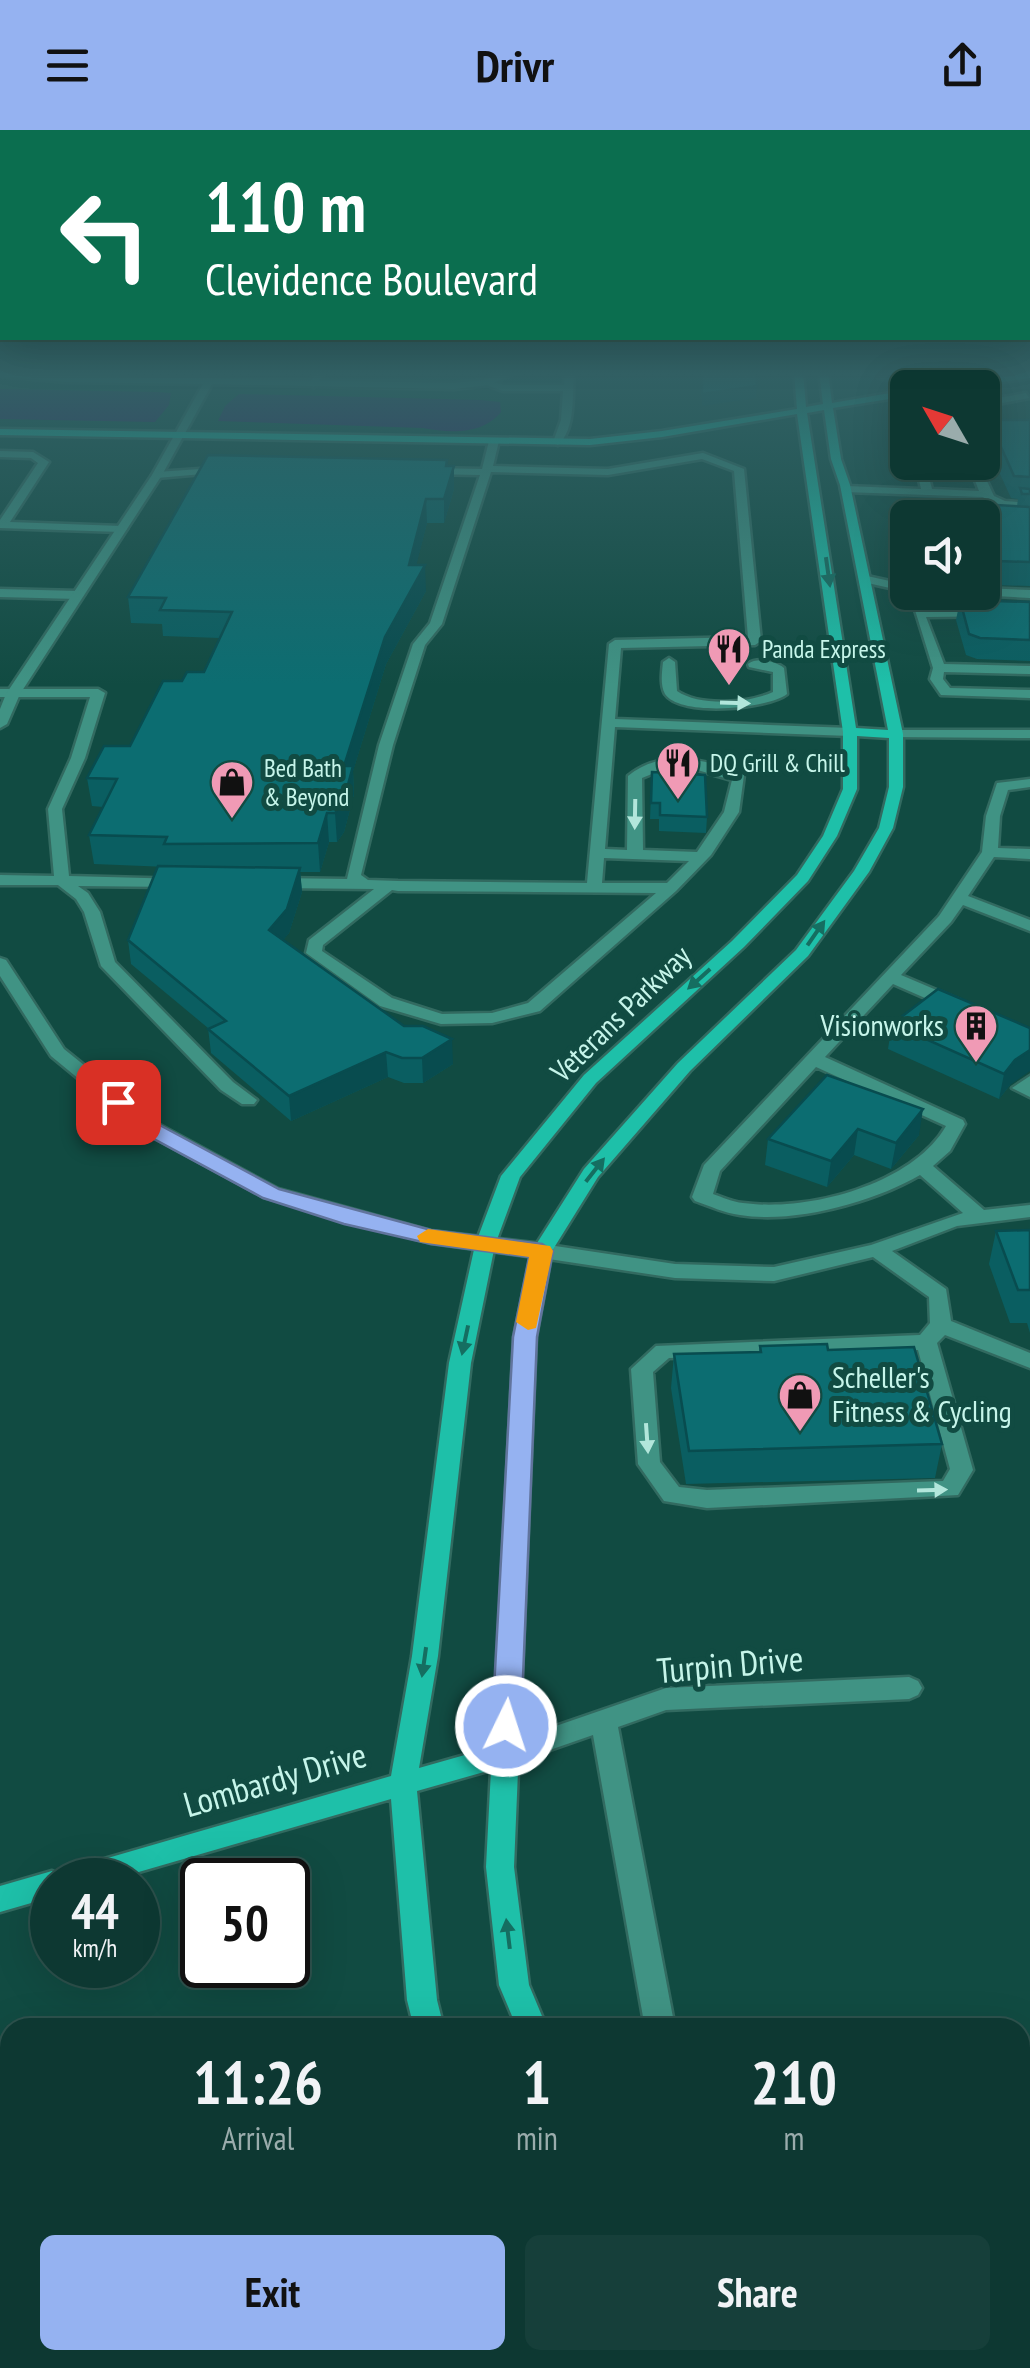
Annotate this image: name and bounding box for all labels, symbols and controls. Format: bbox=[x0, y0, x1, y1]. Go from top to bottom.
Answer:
text: Drivr bbox=[476, 36, 554, 94]
icon: menu bbox=[40, 38, 95, 93]
icon: share bbox=[935, 38, 990, 93]
text: 110 m bbox=[205, 161, 366, 251]
icon: left bbox=[40, 170, 170, 300]
text: Clevidence Boulevard bbox=[205, 249, 538, 307]
north arrow bbox=[890, 370, 1000, 480]
map controls bbox=[890, 370, 1000, 610]
button: sound bbox=[890, 500, 1000, 610]
one-way arrow bbox=[821, 556, 837, 588]
restaurant icon: Panda Express bbox=[706, 626, 752, 687]
place label: Panda Express bbox=[762, 633, 886, 665]
one-way arrow bbox=[720, 695, 751, 711]
restaurant icon: DQ Grill & Chill bbox=[655, 740, 701, 801]
place label: DQ Grill & Chill bbox=[710, 747, 845, 779]
place label: Bed Bath & Beyond bbox=[264, 752, 349, 813]
shop icon: Bed Bath & Beyond bbox=[209, 759, 255, 820]
one-way arrow bbox=[627, 798, 643, 830]
one-way arrow bbox=[806, 920, 825, 946]
street label: Veterans Parkway bbox=[541, 936, 699, 1090]
one-way arrow bbox=[688, 967, 712, 990]
building icon: Visionworks bbox=[953, 1003, 999, 1064]
place label: Visionworks bbox=[819, 1005, 944, 1044]
pin bbox=[76, 1060, 161, 1145]
icon: arrive bbox=[91, 1075, 146, 1130]
one-way arrow bbox=[584, 1157, 605, 1183]
one-way arrow bbox=[456, 1325, 472, 1356]
place label: Scheller's Fitness & Cycling bbox=[832, 1357, 1012, 1430]
shop icon: Scheller's Fitness & Cycling bbox=[777, 1372, 823, 1433]
one-way arrow bbox=[639, 1423, 655, 1455]
one-way arrow bbox=[916, 1482, 948, 1498]
street label: Turpin Drive bbox=[655, 1635, 805, 1693]
one-way arrow bbox=[415, 1647, 431, 1679]
position arrow bbox=[454, 1674, 558, 1778]
street label: Lombardy Drive bbox=[178, 1731, 371, 1827]
speed limit sign: 50 bbox=[180, 1858, 310, 1988]
text: 44 bbox=[71, 1878, 119, 1943]
one-way arrow bbox=[500, 1918, 516, 1949]
text: km/h bbox=[73, 1932, 117, 1964]
text: 11:26 bbox=[193, 2043, 323, 2121]
text: 1 bbox=[523, 2043, 551, 2121]
text: 210 bbox=[751, 2043, 837, 2121]
text: Arrival bbox=[222, 2117, 294, 2159]
text: min bbox=[516, 2117, 558, 2159]
text: m bbox=[783, 2117, 804, 2159]
button: Exit bbox=[40, 2235, 505, 2350]
button: Share bbox=[525, 2235, 990, 2350]

